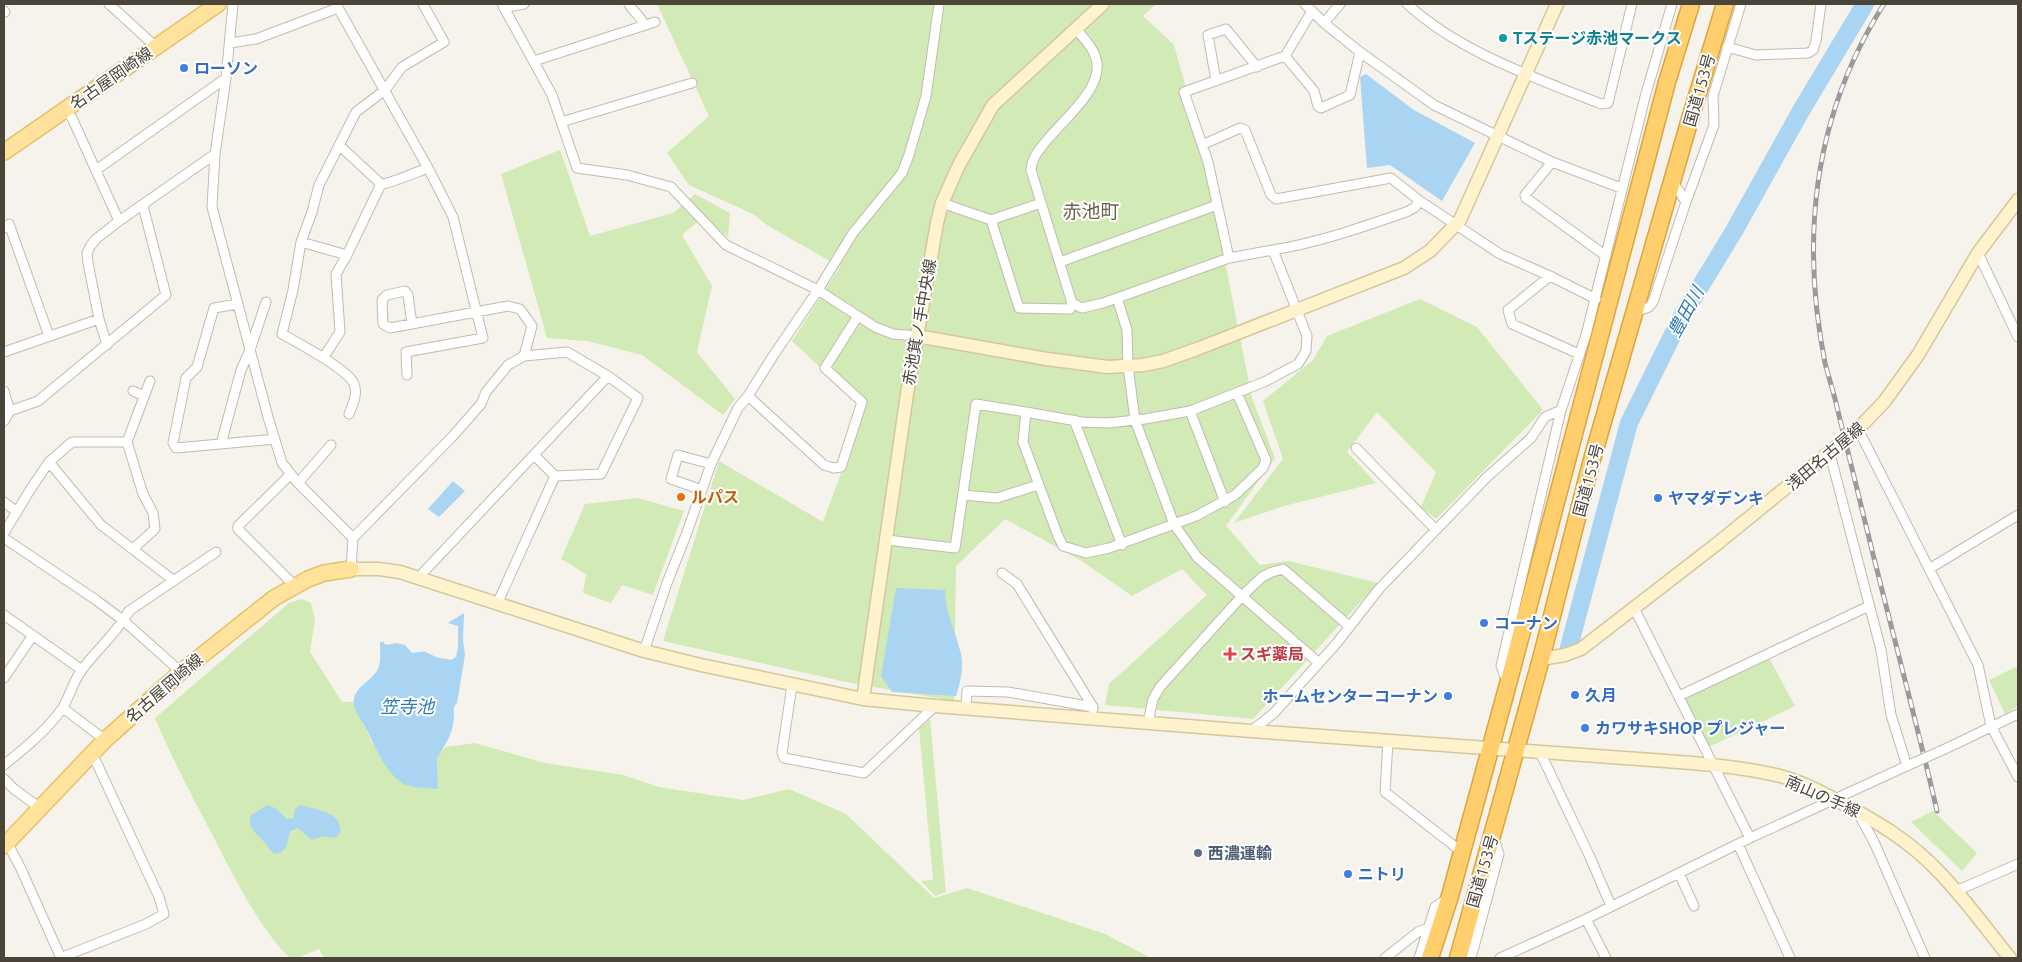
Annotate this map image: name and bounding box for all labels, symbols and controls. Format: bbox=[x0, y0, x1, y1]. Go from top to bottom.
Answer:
place label: Tステージ赤池マークス bbox=[1513, 29, 1682, 47]
marker: Tステージ赤池マークス bbox=[1497, 32, 1509, 44]
street label: 名古屋岡崎線 bbox=[67, 43, 155, 113]
street label: 国道153号 bbox=[1680, 51, 1718, 129]
place label: ローソン bbox=[194, 59, 258, 77]
marker: ローソン bbox=[178, 62, 190, 74]
district label: 赤池町 bbox=[1062, 200, 1120, 222]
street label: 赤池箕ノ手中央線 bbox=[899, 257, 939, 387]
water label: 豊田川 bbox=[1663, 281, 1708, 340]
street label: 浅田名古屋線 bbox=[1782, 418, 1868, 494]
street label: 国道153号 bbox=[1570, 441, 1606, 519]
place label: ルパス bbox=[691, 488, 739, 506]
place label: ヤマダデンキ bbox=[1668, 489, 1764, 507]
marker: ルパス bbox=[675, 491, 687, 503]
marker: ヤマダデンキ bbox=[1652, 492, 1664, 504]
place label: コーナン bbox=[1494, 614, 1558, 632]
marker: コーナン bbox=[1478, 617, 1490, 629]
place label: スギ薬局 bbox=[1240, 645, 1304, 663]
marker: スギ薬局 bbox=[1224, 648, 1236, 660]
street label: 名古屋岡崎線 bbox=[122, 650, 206, 726]
place label: 久月 bbox=[1585, 686, 1617, 704]
place label: ホームセンターコーナン bbox=[1262, 687, 1438, 705]
marker: 久月 bbox=[1569, 689, 1581, 701]
marker: ホームセンターコーナン bbox=[1442, 690, 1454, 702]
water label: 笠寺池 bbox=[380, 696, 436, 716]
place label: カワサキSHOP プレジャー bbox=[1595, 719, 1785, 737]
marker: カワサキSHOP プレジャー bbox=[1579, 722, 1591, 734]
street label: 南山の手線 bbox=[1783, 772, 1863, 820]
street label: 国道153号 bbox=[1463, 832, 1501, 910]
place label: 西濃運輸 bbox=[1208, 844, 1272, 862]
marker: 西濃運輸 bbox=[1192, 847, 1204, 859]
place label: ニトリ bbox=[1358, 865, 1406, 883]
marker: ニトリ bbox=[1342, 868, 1354, 880]

